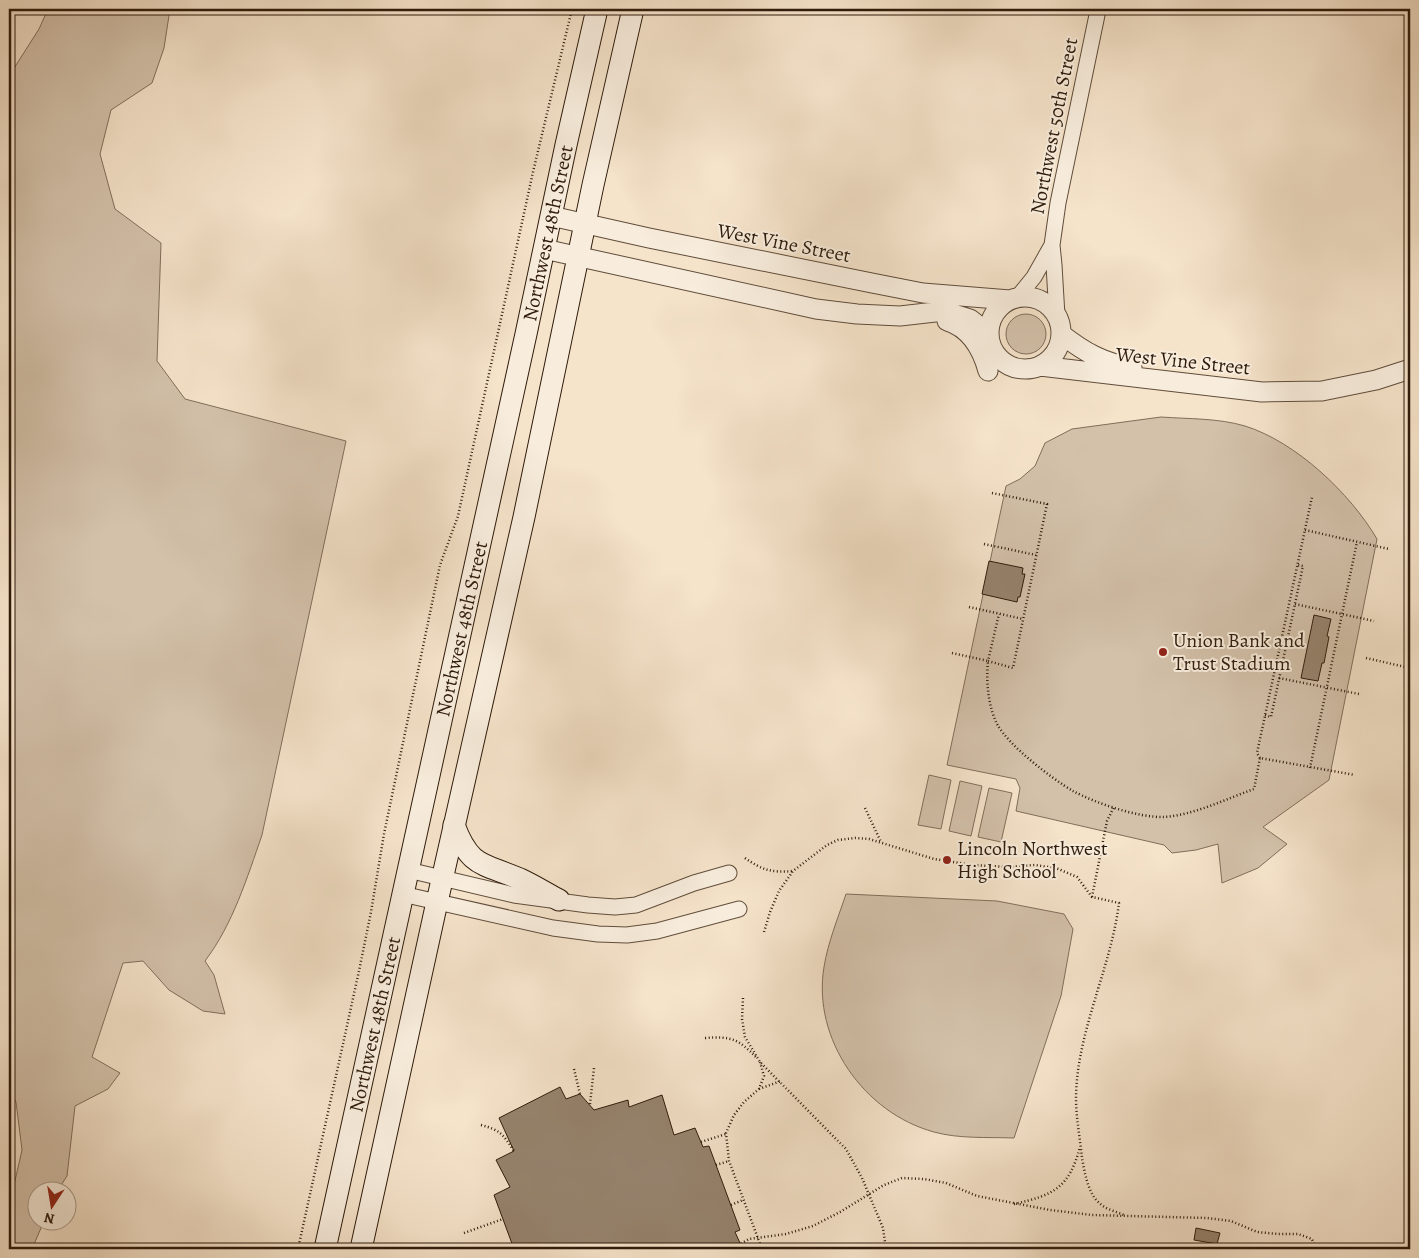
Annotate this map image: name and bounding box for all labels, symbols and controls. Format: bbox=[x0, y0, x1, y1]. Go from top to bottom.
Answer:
street label: Northwest 50th Street bbox=[1024, 35, 1084, 217]
street label: Northwest 48th Street bbox=[516, 142, 579, 324]
street label: West Vine Street bbox=[714, 217, 853, 269]
street label: West Vine Street bbox=[1114, 340, 1252, 382]
street label: Northwest 48th Street bbox=[429, 538, 494, 719]
place label: Union Bank and Trust Stadium bbox=[1173, 627, 1305, 677]
marker: Union Bank and Trust Stadium bbox=[1157, 646, 1169, 658]
place label: Lincoln Northwest High School bbox=[957, 835, 1108, 885]
marker: Lincoln Northwest High School bbox=[941, 854, 953, 866]
street label: Northwest 48th Street bbox=[342, 934, 407, 1115]
north arrow bbox=[28, 1180, 78, 1230]
text: N bbox=[42, 1208, 56, 1229]

